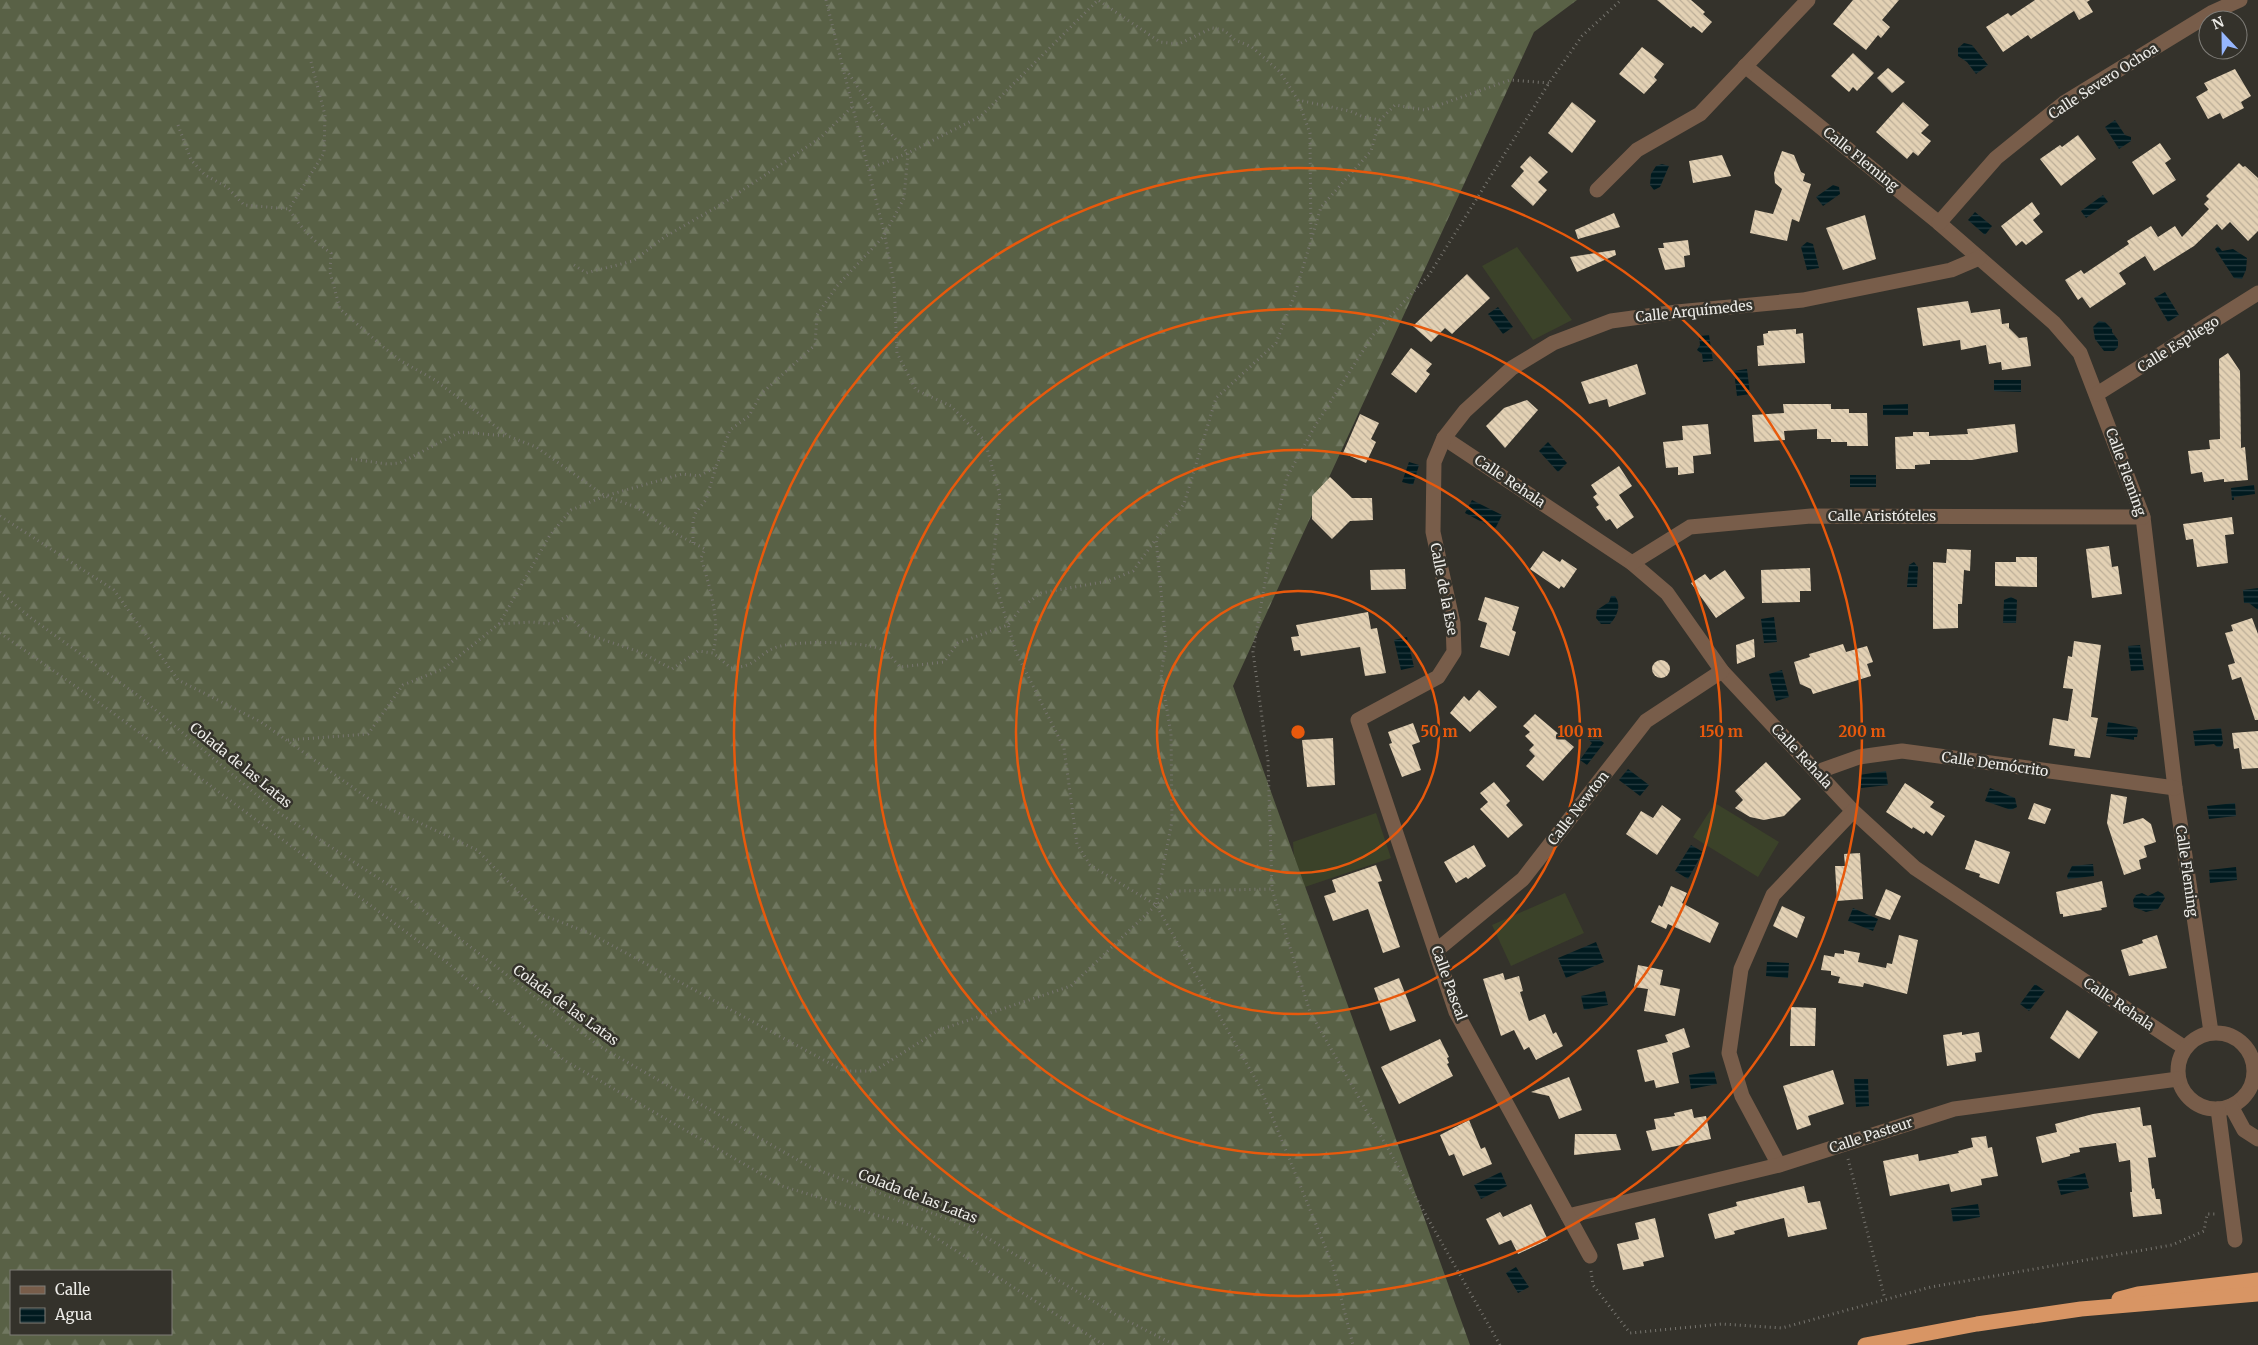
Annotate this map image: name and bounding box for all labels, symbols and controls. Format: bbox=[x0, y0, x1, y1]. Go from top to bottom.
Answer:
north arrow bbox=[2198, 10, 2248, 60]
text: N bbox=[2210, 13, 2227, 33]
street label: Calle Severo Ochoa bbox=[2045, 39, 2162, 123]
street label: Calle Fleming bbox=[1819, 123, 1903, 195]
street label: Calle Arquímedes bbox=[1635, 296, 1754, 326]
street label: Calle Espliego bbox=[2134, 312, 2222, 376]
street label: Calle Fleming bbox=[2102, 426, 2150, 519]
street label: Calle Rehala bbox=[1471, 451, 1549, 512]
street label: Calle Aristóteles bbox=[1828, 507, 1936, 525]
street label: Calle de la Ese bbox=[1426, 541, 1462, 637]
street label: Colada de las Latas bbox=[186, 718, 296, 812]
street label: Calle Rehala bbox=[1768, 720, 1837, 792]
text: 50 m bbox=[1420, 722, 1458, 741]
text: 100 m bbox=[1558, 722, 1602, 741]
text: 150 m bbox=[1699, 722, 1743, 741]
text: 200 m bbox=[1838, 722, 1886, 741]
centre of rings bbox=[1289, 723, 1307, 741]
street label: Calle Demócrito bbox=[1940, 748, 2050, 780]
street label: Calle Newton bbox=[1544, 767, 1612, 849]
street label: Calle Fleming bbox=[2172, 824, 2202, 918]
street label: Calle Pascal bbox=[1427, 943, 1471, 1024]
street label: Colada de las Latas bbox=[510, 961, 622, 1049]
street label: Calle Rehala bbox=[2080, 974, 2158, 1035]
street label: Calle Pasteur bbox=[1827, 1113, 1915, 1157]
street label: Colada de las Latas bbox=[856, 1165, 980, 1227]
legend bbox=[10, 1270, 172, 1335]
text: Calle bbox=[55, 1280, 90, 1299]
text: Agua bbox=[54, 1305, 92, 1324]

